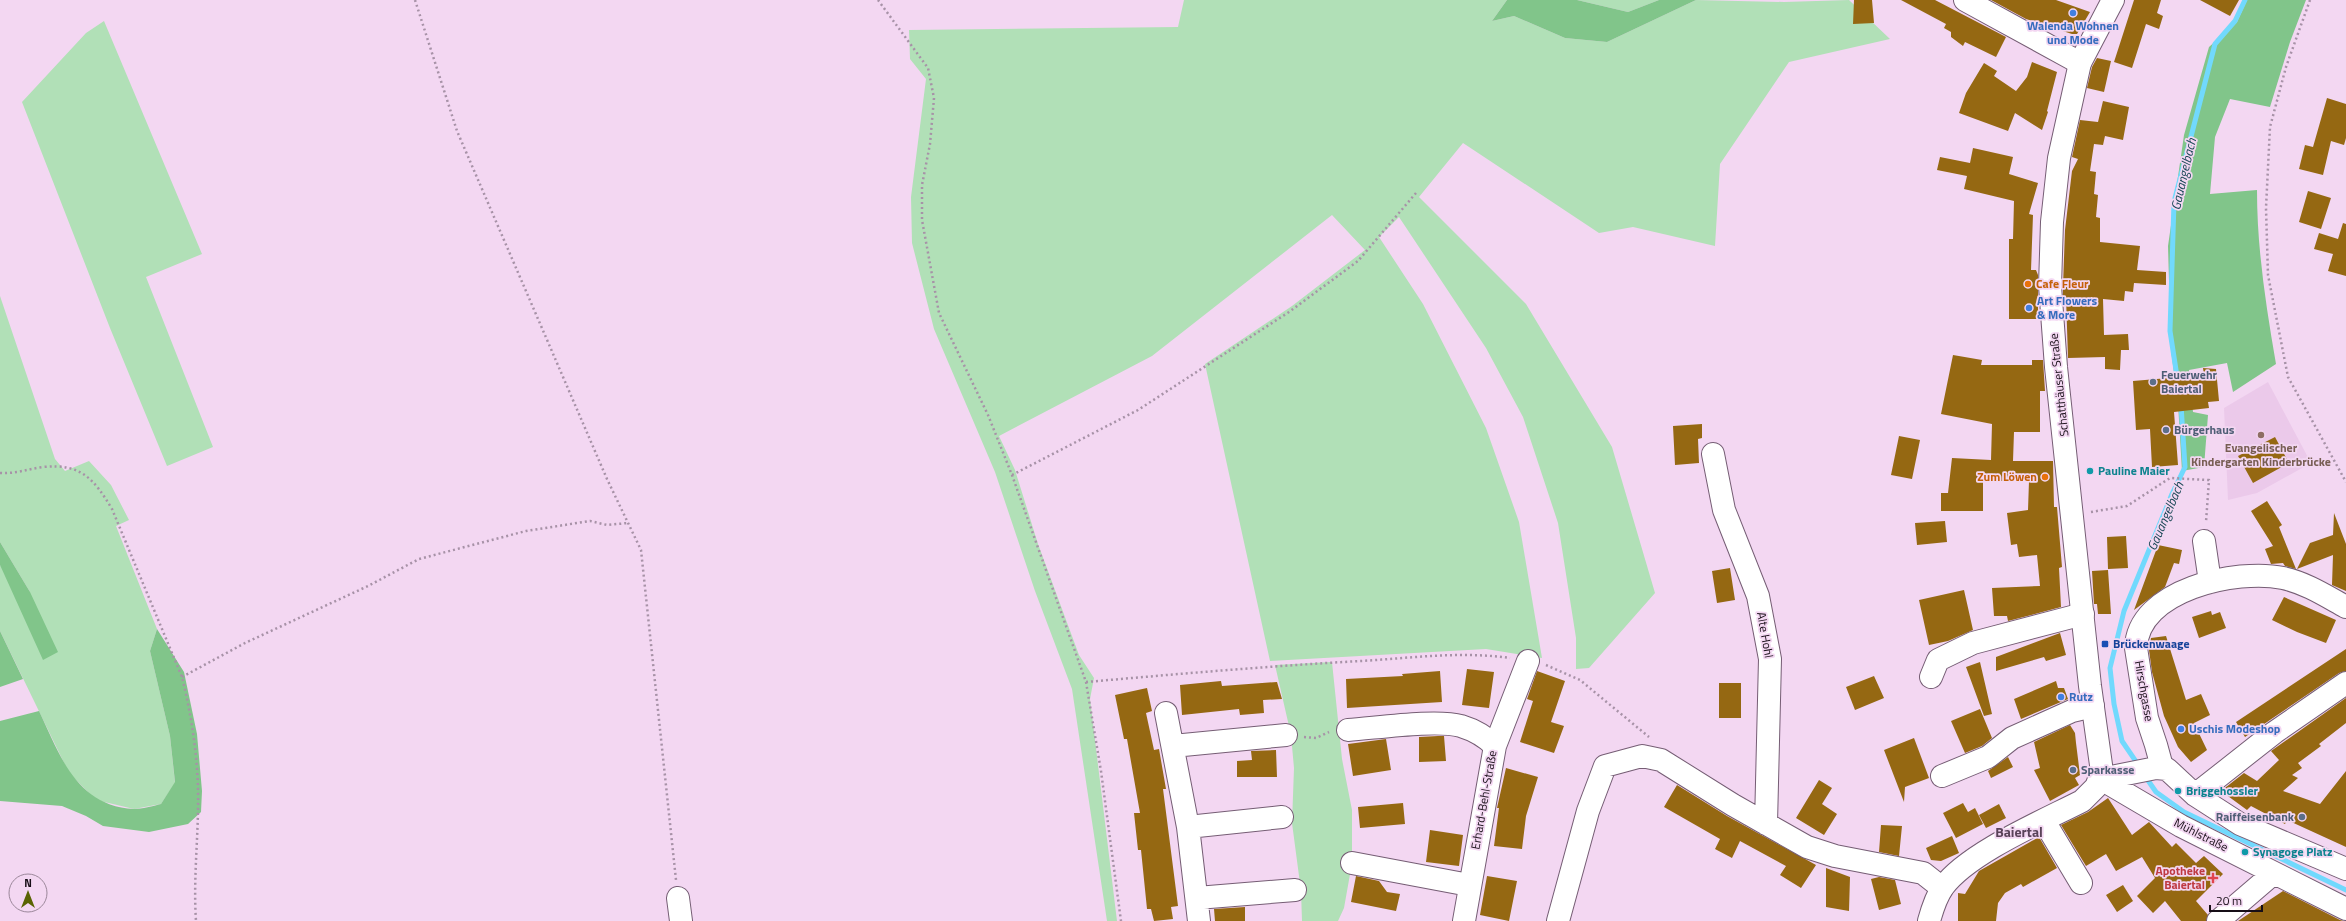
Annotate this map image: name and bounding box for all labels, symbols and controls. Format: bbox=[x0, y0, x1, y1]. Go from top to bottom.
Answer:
marker: Walenda Wohnen und Mode bbox=[2068, 8, 2078, 18]
place label: Walenda Wohnen und Mode bbox=[2027, 16, 2119, 49]
water label: Gauangelbach bbox=[2165, 136, 2201, 212]
place label: Cafe Fleur bbox=[2036, 274, 2089, 293]
marker: Cafe Fleur bbox=[2023, 279, 2033, 289]
place label: Art Flowers & More bbox=[2037, 291, 2098, 324]
marker: Art Flowers & More bbox=[2024, 303, 2034, 313]
street label: Schatthäuser Straße bbox=[2044, 333, 2073, 438]
place label: Feuerwehr Baiertal bbox=[2161, 365, 2218, 398]
marker: Feuerwehr Baiertal bbox=[2148, 377, 2158, 387]
place label: Bürgerhaus bbox=[2174, 420, 2235, 439]
marker: Bürgerhaus bbox=[2161, 425, 2171, 435]
marker: Evangelischer Kindergarten Kinderbrücke bbox=[2256, 430, 2266, 440]
place label: Evangelischer Kindergarten Kinderbrücke bbox=[2191, 438, 2331, 471]
place label: Pauline Maier bbox=[2098, 461, 2170, 480]
marker: Pauline Maier bbox=[2085, 466, 2095, 476]
place label: Zum Löwen bbox=[1977, 467, 2037, 486]
marker: Zum Löwen bbox=[2040, 472, 2050, 482]
water label: Gauangelbach bbox=[2142, 478, 2189, 554]
street label: Alte Hohl bbox=[1752, 610, 1779, 659]
place label: Brückenwaage bbox=[2113, 634, 2190, 653]
marker: Brückenwaage bbox=[2100, 639, 2110, 649]
street label: Hirschgasse bbox=[2130, 659, 2159, 723]
place label: Rutz bbox=[2069, 687, 2093, 706]
marker: Rutz bbox=[2056, 692, 2066, 702]
place label: Uschis Modeshop bbox=[2189, 719, 2281, 738]
marker: Uschis Modeshop bbox=[2176, 724, 2186, 734]
street label: Erhard-Behl-Straße bbox=[1465, 749, 1502, 851]
place label: Sparkasse bbox=[2081, 760, 2134, 779]
marker: Sparkasse bbox=[2068, 765, 2078, 775]
place label: Briggehossler bbox=[2186, 781, 2259, 800]
marker: Briggehossler bbox=[2173, 786, 2183, 796]
place label: Raiffeisenbank bbox=[2216, 807, 2295, 826]
marker: Raiffeisenbank bbox=[2297, 812, 2307, 822]
street label: Mühlstraße bbox=[2171, 813, 2232, 856]
district label: Baiertal bbox=[1995, 821, 2043, 842]
place label: Synagoge Platz bbox=[2253, 842, 2332, 861]
marker: Synagoge Platz bbox=[2240, 847, 2250, 857]
place label: Apotheke Baiertal bbox=[2156, 861, 2205, 894]
north arrow bbox=[8, 873, 48, 913]
marker: Apotheke Baiertal bbox=[2208, 873, 2218, 883]
text: N bbox=[24, 875, 32, 891]
scale bar bbox=[2210, 887, 2262, 913]
text: 20 m bbox=[2216, 891, 2242, 910]

